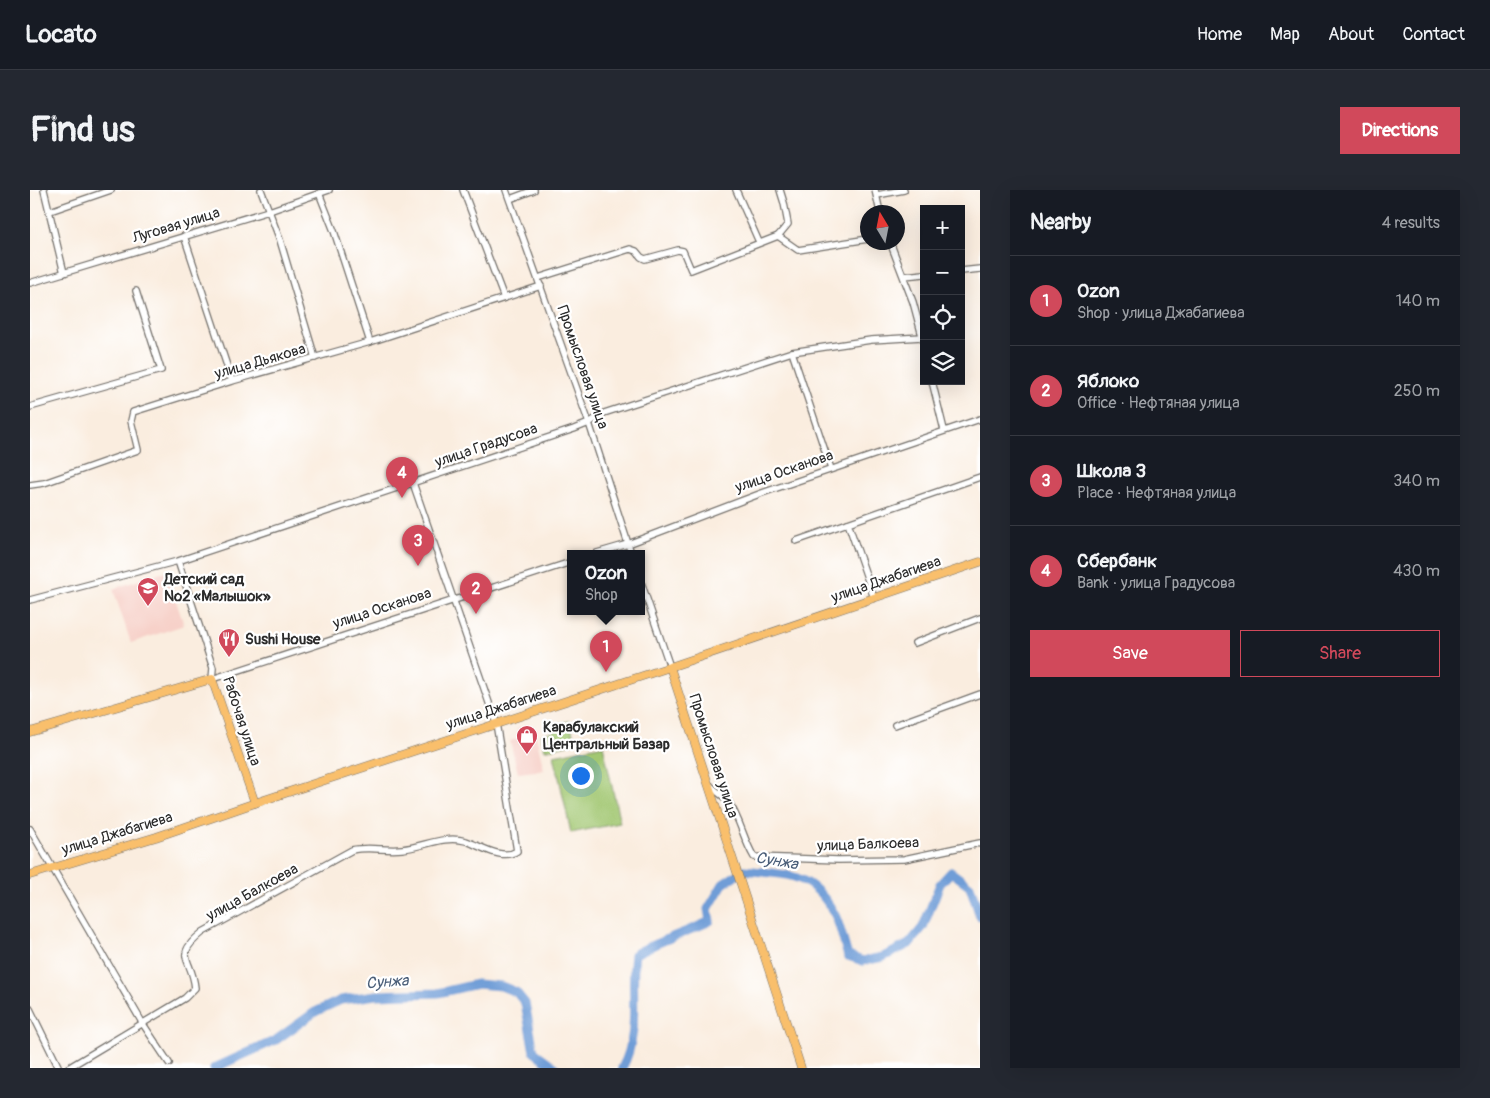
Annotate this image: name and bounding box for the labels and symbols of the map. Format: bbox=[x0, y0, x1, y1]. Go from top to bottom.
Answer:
street label: Луговая улица bbox=[129, 203, 222, 248]
north arrow bbox=[860, 205, 905, 250]
street label: Промысловая улица bbox=[553, 303, 613, 431]
street label: улица Дьякова bbox=[212, 339, 308, 384]
street label: улица Градусова bbox=[431, 419, 540, 472]
street label: улица Осканова bbox=[732, 446, 836, 497]
pin: 4 bbox=[386, 457, 418, 498]
pin: 3 bbox=[402, 525, 434, 566]
street label: улица Джабагиева bbox=[828, 552, 944, 607]
place label: Детский сад №2 «Малышок» bbox=[163, 570, 271, 606]
pin: 2 bbox=[460, 573, 492, 614]
school or university icon: Детский сад №2 «Малышок» bbox=[136, 576, 160, 607]
street label: улица Осканова bbox=[330, 584, 434, 634]
restaurant icon: Sushi House bbox=[217, 627, 241, 658]
place label: Sushi House bbox=[245, 630, 321, 649]
pin: 1 bbox=[590, 631, 622, 672]
street label: Рабочая улица bbox=[218, 674, 265, 768]
street label: улица Джабагиева bbox=[443, 681, 559, 735]
street label: Промысловая улица bbox=[685, 692, 743, 821]
place label: Карабулакский Центральный Базар bbox=[543, 718, 670, 754]
shop icon: Карабулакский Центральный Базар bbox=[515, 724, 539, 755]
your location bbox=[568, 763, 594, 789]
street label: улица Джабагиева bbox=[58, 808, 175, 860]
street label: улица Балкоева bbox=[816, 833, 919, 856]
water label: Сунжа bbox=[754, 847, 801, 875]
street label: улица Балкоева bbox=[202, 859, 301, 926]
water label: Сунжа bbox=[365, 970, 410, 993]

